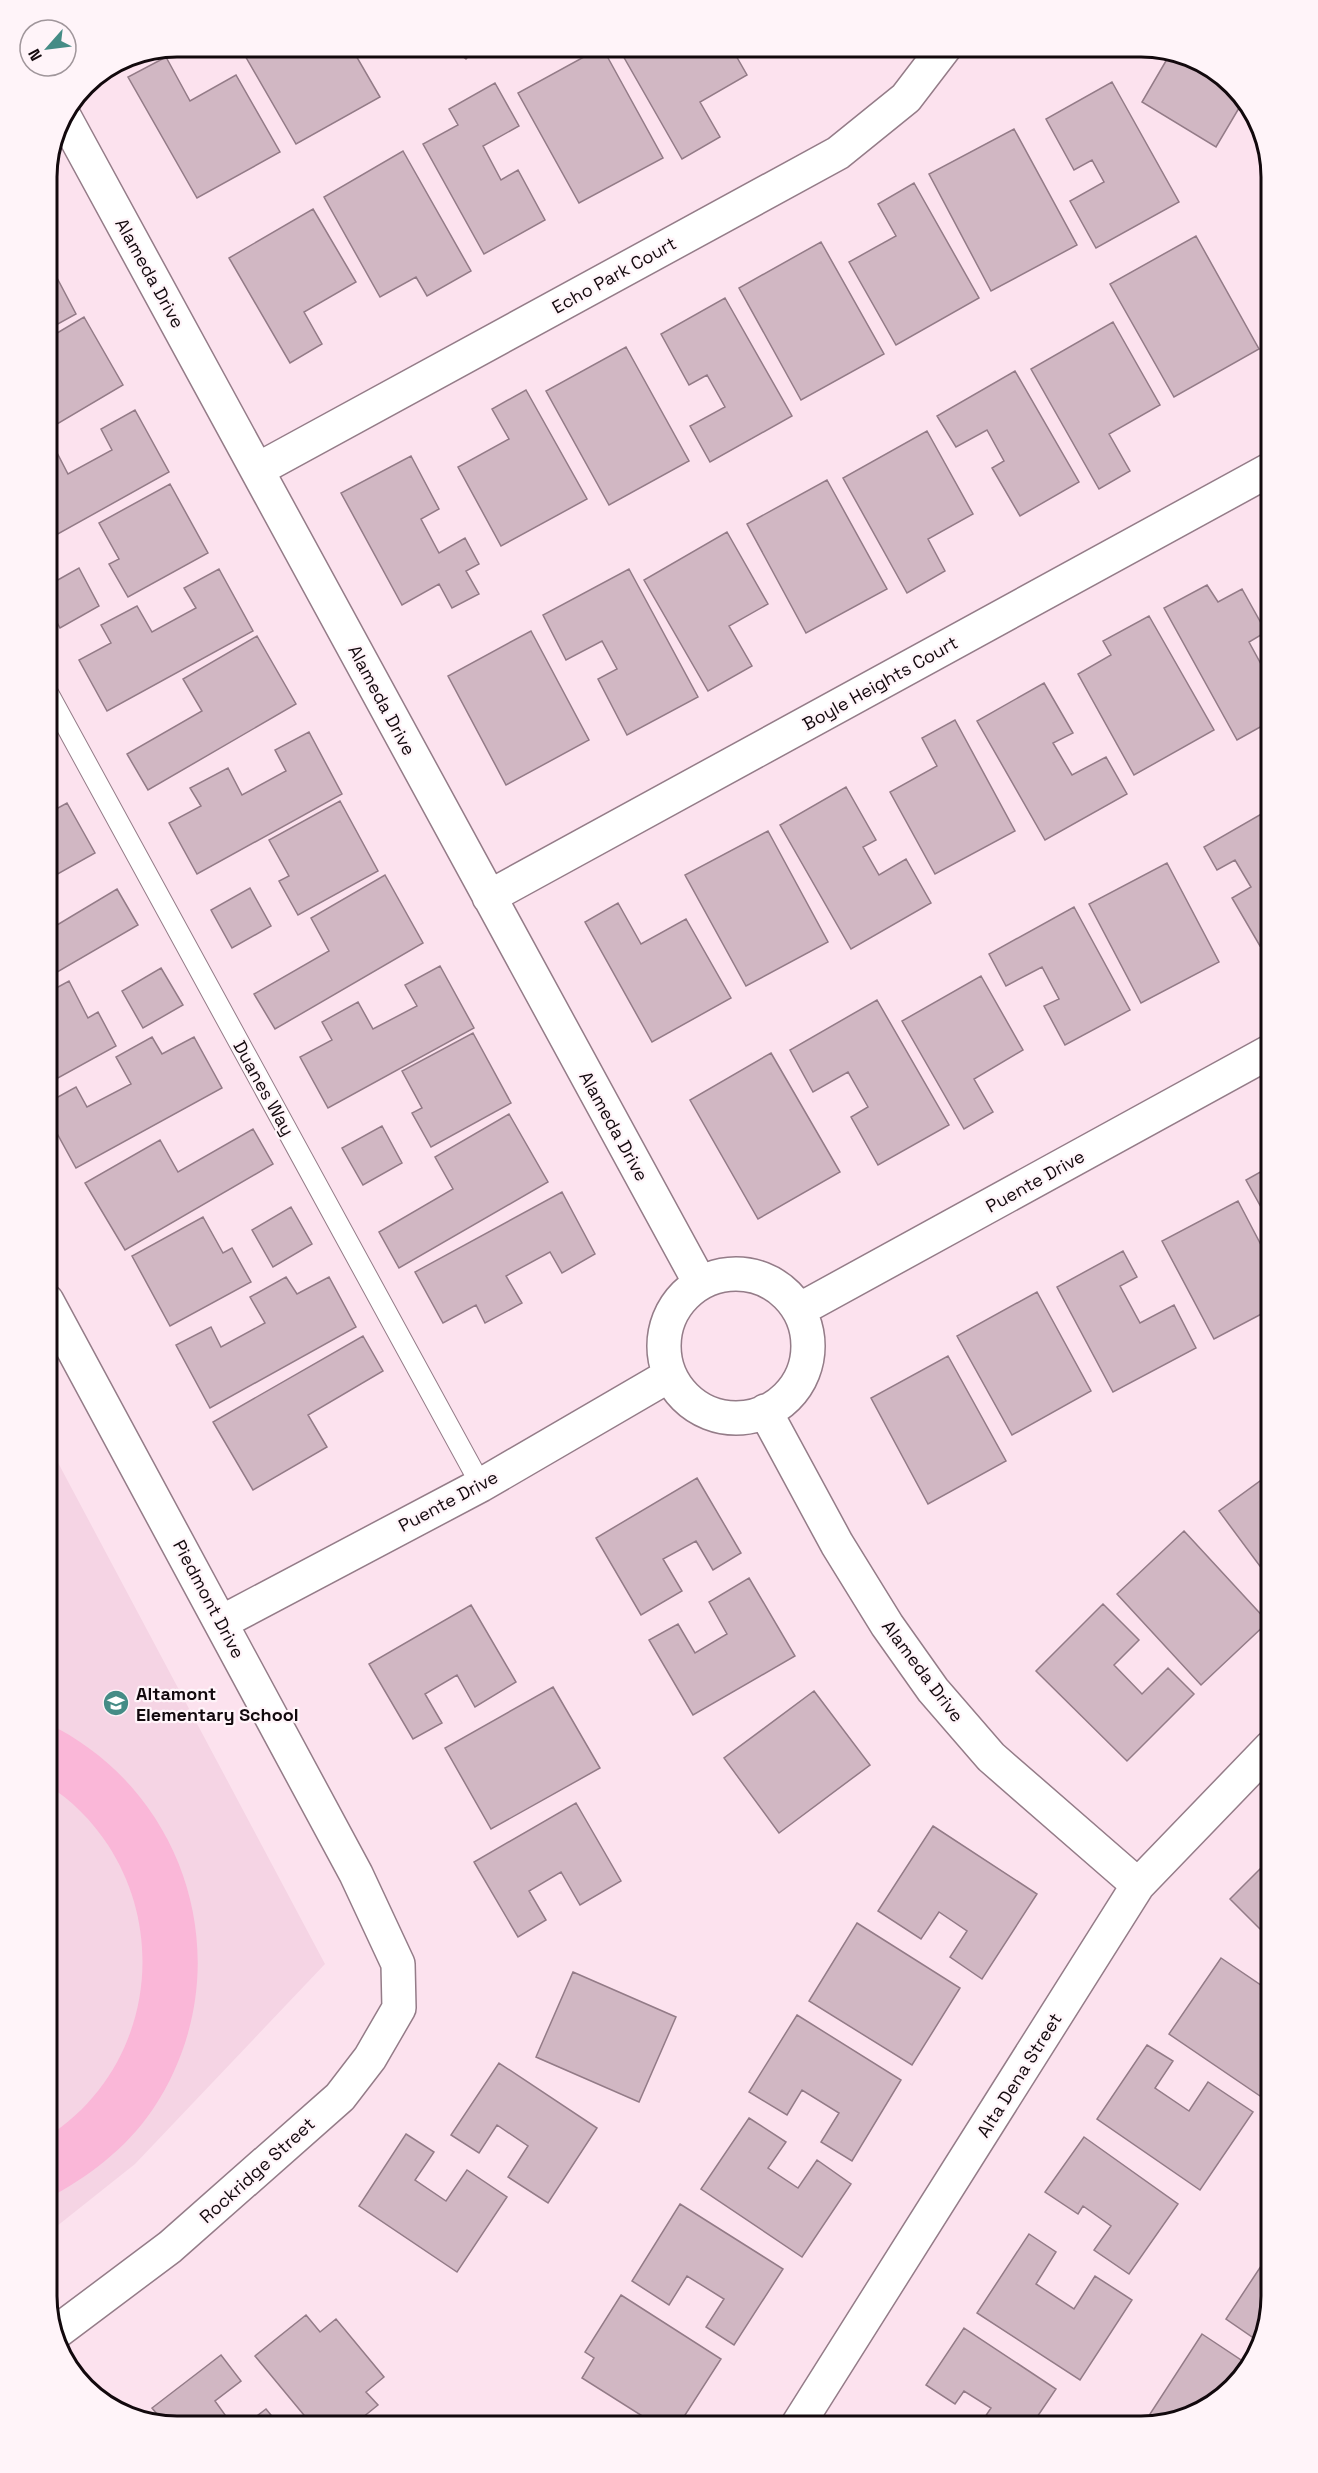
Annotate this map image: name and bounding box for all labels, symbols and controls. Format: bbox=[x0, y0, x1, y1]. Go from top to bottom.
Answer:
north arrow bbox=[18, 18, 78, 78]
text: N bbox=[23, 45, 47, 64]
street label: Alameda Drive bbox=[110, 214, 190, 332]
street label: Echo Park Court bbox=[548, 231, 680, 319]
street label: Boyle Heights Court bbox=[798, 631, 962, 735]
street label: Alameda Drive bbox=[343, 641, 421, 759]
street label: Duanes Way bbox=[228, 1036, 300, 1140]
street label: Alameda Drive bbox=[574, 1067, 654, 1185]
street label: Puente Drive bbox=[981, 1144, 1089, 1218]
street label: Puente Drive bbox=[394, 1465, 502, 1537]
street label: Piedmont Drive bbox=[168, 1536, 250, 1662]
street label: Alameda Drive bbox=[877, 1615, 969, 1727]
place label: Altamont Elementary School bbox=[136, 1682, 299, 1726]
school or university icon: Altamont Elementary School bbox=[101, 1688, 131, 1718]
street label: Alta Dena Street bbox=[971, 2008, 1067, 2142]
street label: Rockridge Street bbox=[194, 2112, 320, 2228]

